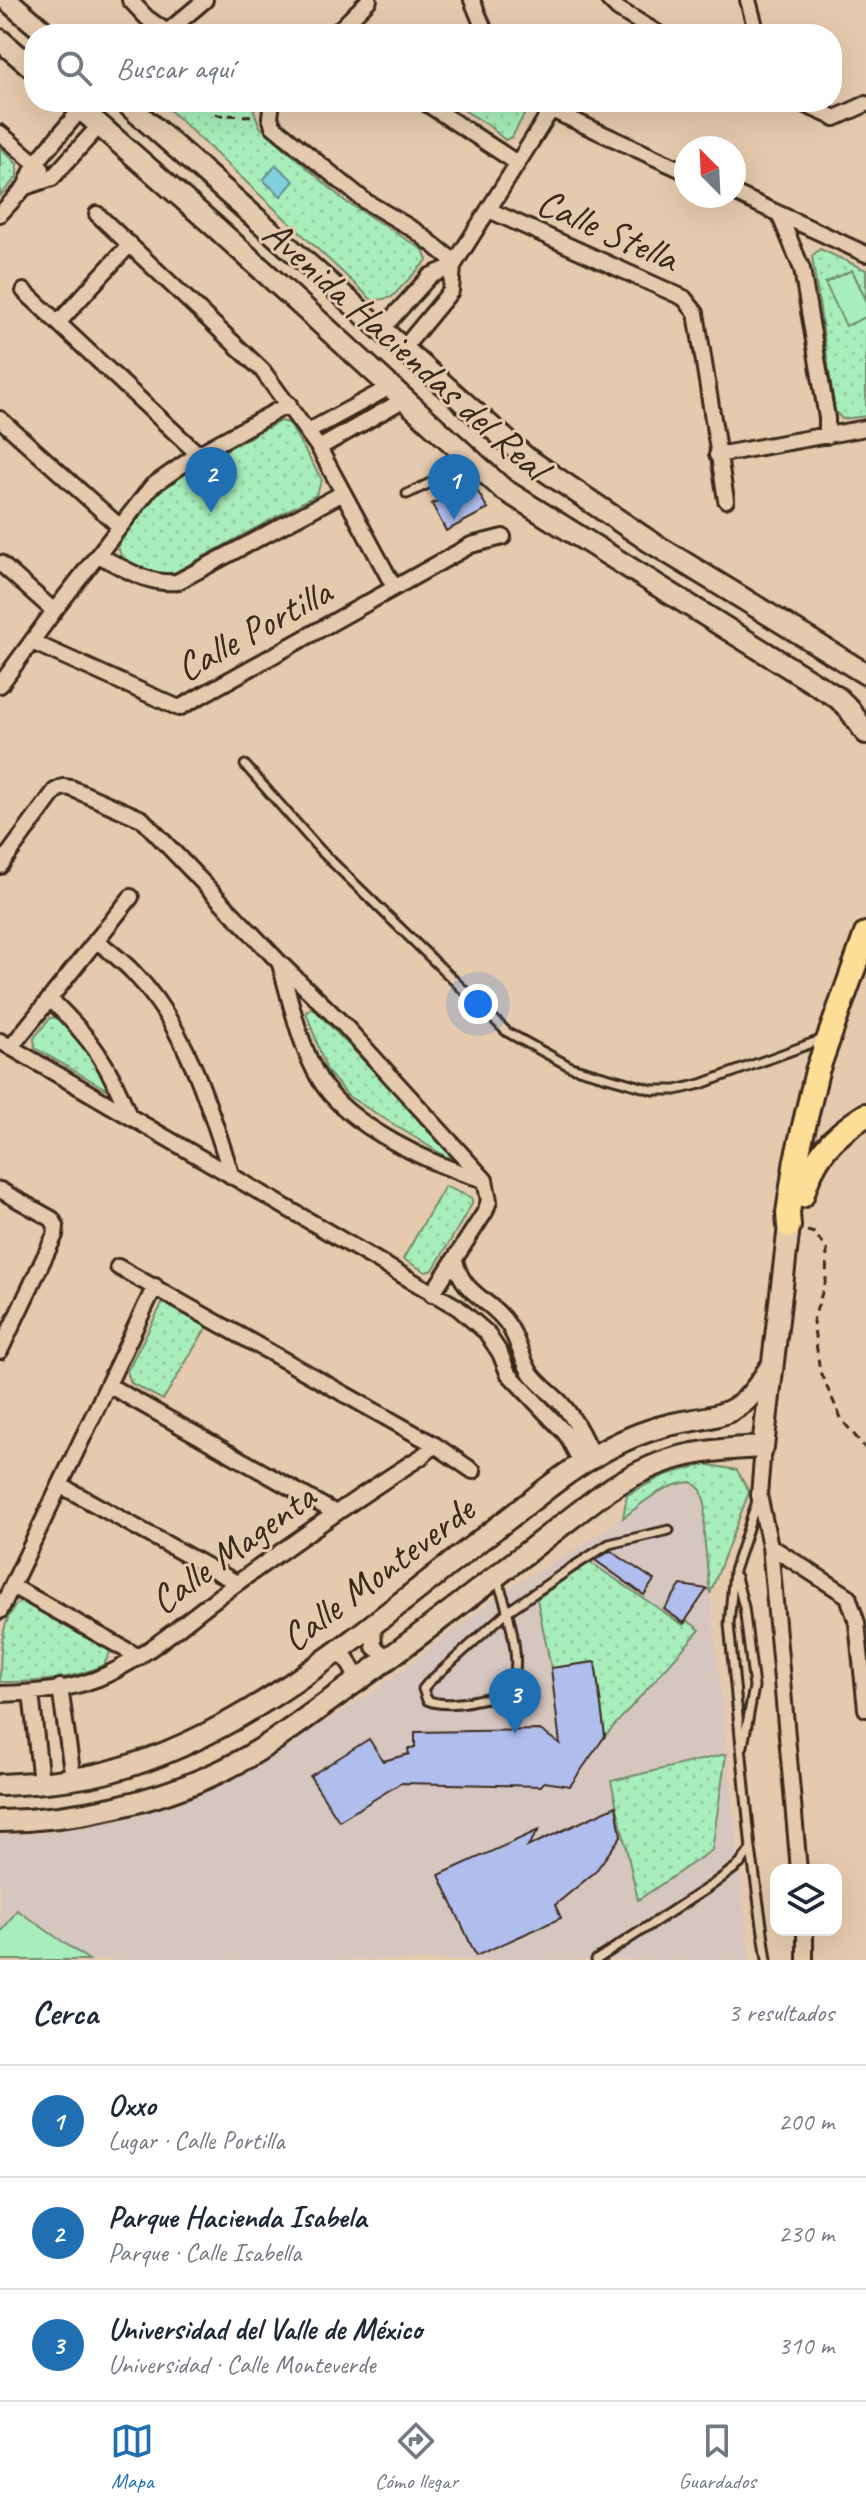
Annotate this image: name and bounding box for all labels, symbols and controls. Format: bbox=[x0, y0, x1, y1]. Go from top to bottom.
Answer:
search box bbox=[24, 24, 842, 112]
icon: search bbox=[52, 46, 96, 90]
text: Buscar aquí bbox=[116, 49, 234, 87]
north arrow bbox=[674, 136, 746, 208]
street label: Calle Stella bbox=[529, 177, 688, 284]
street label: Avenida Haciendas del Real bbox=[253, 209, 563, 496]
pin: 2 bbox=[185, 447, 237, 513]
pin: 1 bbox=[428, 454, 480, 520]
street label: Calle Portilla bbox=[167, 565, 342, 693]
your location bbox=[458, 984, 498, 1024]
street label: Calle Magenta bbox=[140, 1470, 327, 1626]
street label: Calle Monteverde bbox=[271, 1483, 487, 1663]
pin: 3 bbox=[489, 1668, 541, 1734]
map controls bbox=[770, 1864, 842, 1936]
button: layers bbox=[770, 1864, 842, 1936]
text: Cerca bbox=[32, 1991, 98, 2034]
text: 3 resultados bbox=[728, 1996, 834, 2029]
text: Oxxo bbox=[108, 2086, 156, 2124]
text: 1 bbox=[52, 2105, 64, 2138]
text: 200 m bbox=[778, 2105, 834, 2138]
text: Lugar · Calle Portilla bbox=[108, 2124, 284, 2157]
text: Parque Hacienda Isabela bbox=[108, 2198, 366, 2236]
text: 2 bbox=[52, 2217, 64, 2250]
text: 230 m bbox=[778, 2217, 834, 2250]
text: Parque · Calle Isabella bbox=[108, 2236, 301, 2269]
text: Universidad del Valle de México bbox=[108, 2310, 422, 2348]
text: 3 bbox=[52, 2329, 64, 2362]
text: 310 m bbox=[778, 2329, 834, 2362]
text: Universidad · Calle Monteverde bbox=[108, 2348, 375, 2381]
tab: Mapa bbox=[110, 2419, 154, 2495]
tab: Cómo llegar bbox=[375, 2419, 458, 2495]
tab: Guardados bbox=[679, 2419, 756, 2495]

